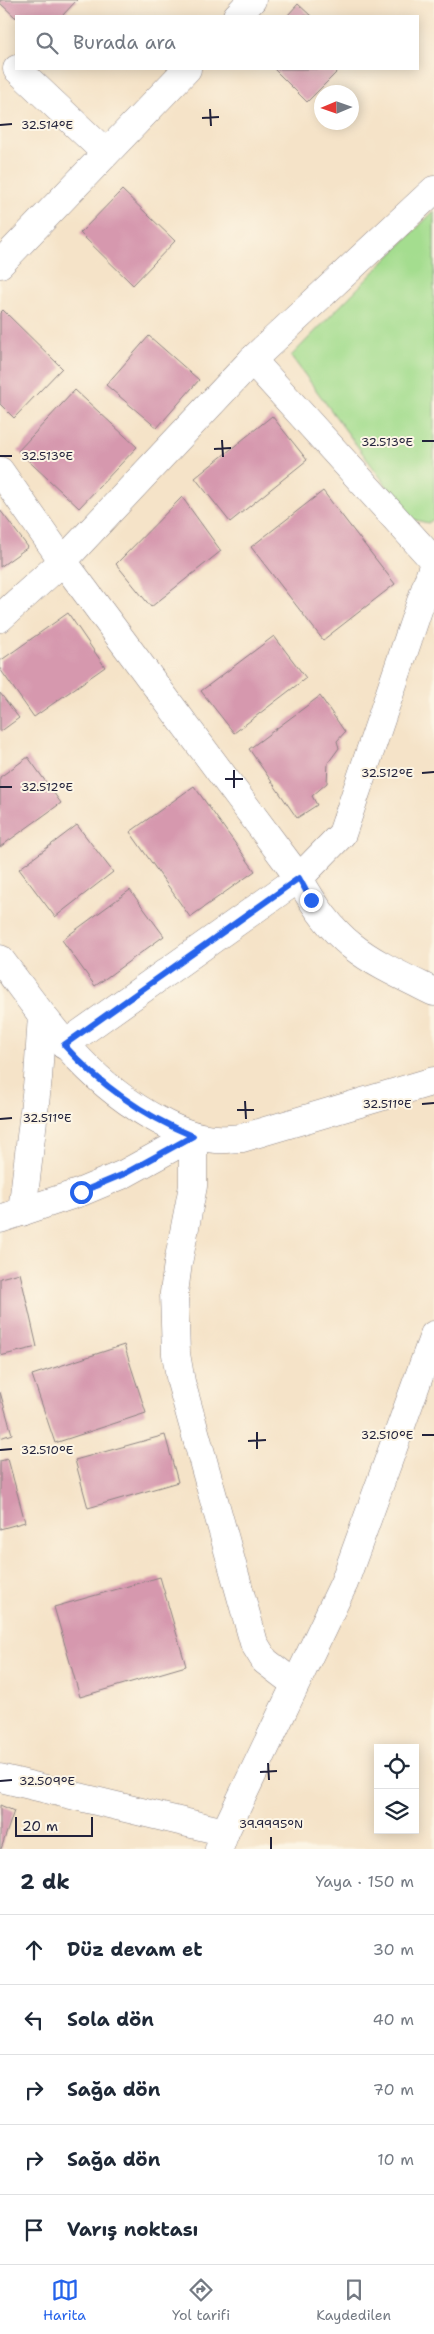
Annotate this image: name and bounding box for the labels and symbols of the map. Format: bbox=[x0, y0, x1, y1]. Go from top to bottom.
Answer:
north arrow bbox=[314, 85, 359, 130]
text: 32.514°E bbox=[21, 117, 73, 133]
text: 32.513°E bbox=[361, 434, 413, 450]
text: 32.513°E bbox=[21, 448, 73, 464]
text: 32.512°E bbox=[361, 765, 413, 781]
text: 32.512°E bbox=[21, 779, 73, 795]
route end bbox=[300, 889, 323, 912]
text: 32.511°E bbox=[363, 1096, 411, 1112]
text: 32.511°E bbox=[23, 1110, 71, 1126]
route start bbox=[70, 1181, 93, 1204]
text: 32.510°E bbox=[361, 1427, 413, 1443]
text: 32.510°E bbox=[21, 1442, 73, 1458]
text: 32.509°E bbox=[19, 1773, 75, 1789]
scale bar bbox=[15, 1814, 92, 1837]
text: 39.9995°N bbox=[239, 1816, 303, 1832]

